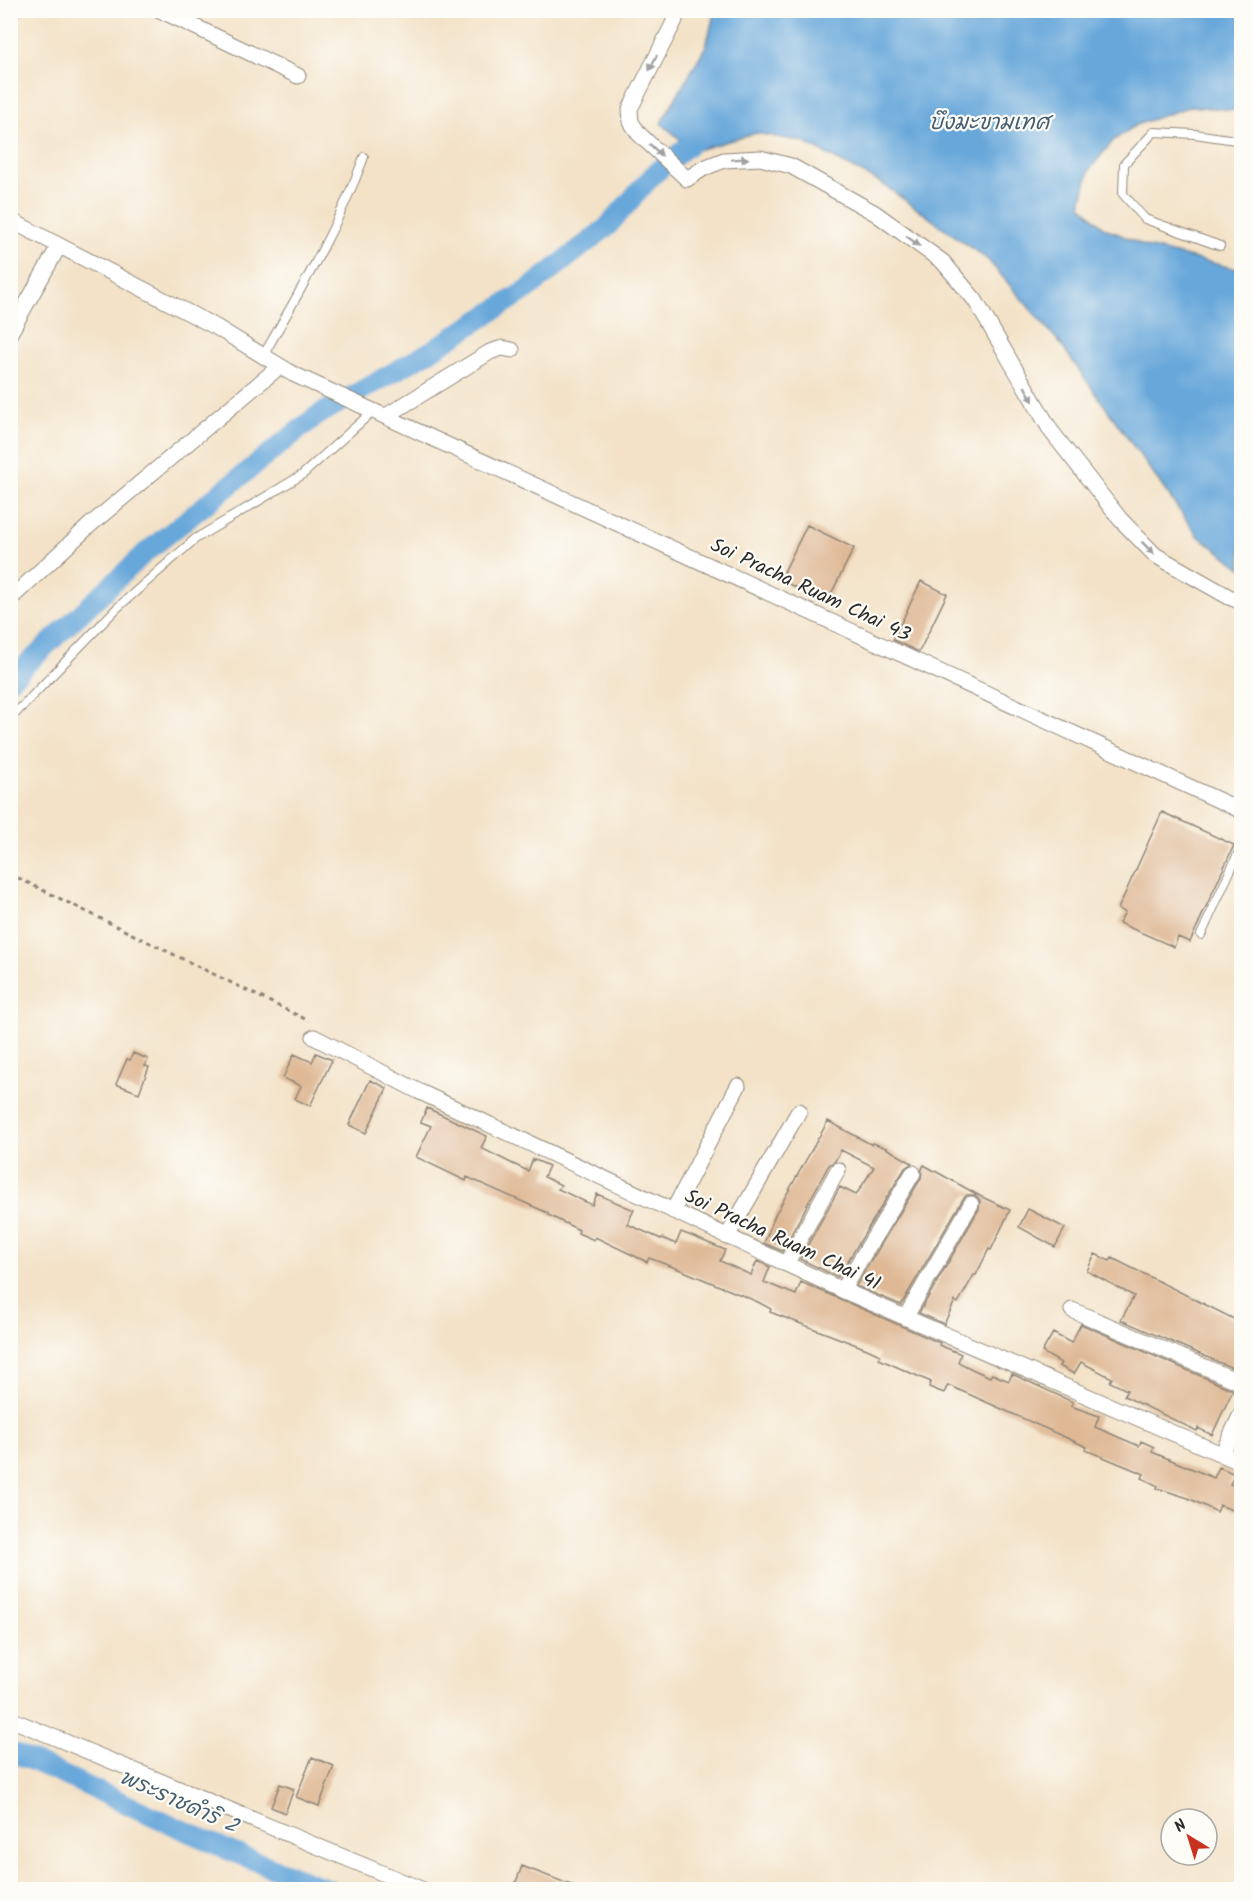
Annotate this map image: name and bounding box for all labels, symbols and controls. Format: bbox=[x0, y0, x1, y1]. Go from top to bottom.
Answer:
one-way arrow bbox=[648, 54, 658, 71]
water label: บึงมะขามเทศ bbox=[929, 107, 1054, 140]
one-way arrow bbox=[649, 143, 664, 157]
one-way arrow bbox=[731, 154, 750, 163]
one-way arrow bbox=[905, 234, 920, 246]
one-way arrow bbox=[1024, 386, 1035, 402]
street label: Soi Pracha Ruam Chai 43 bbox=[704, 530, 916, 651]
one-way arrow bbox=[1141, 541, 1155, 555]
street label: Soi Pracha Ruam Chai 41 bbox=[679, 1181, 885, 1300]
water label: พระราชดำริ 2 bbox=[114, 1761, 245, 1844]
north arrow bbox=[1159, 1807, 1219, 1867]
text: N bbox=[1169, 1813, 1192, 1839]

